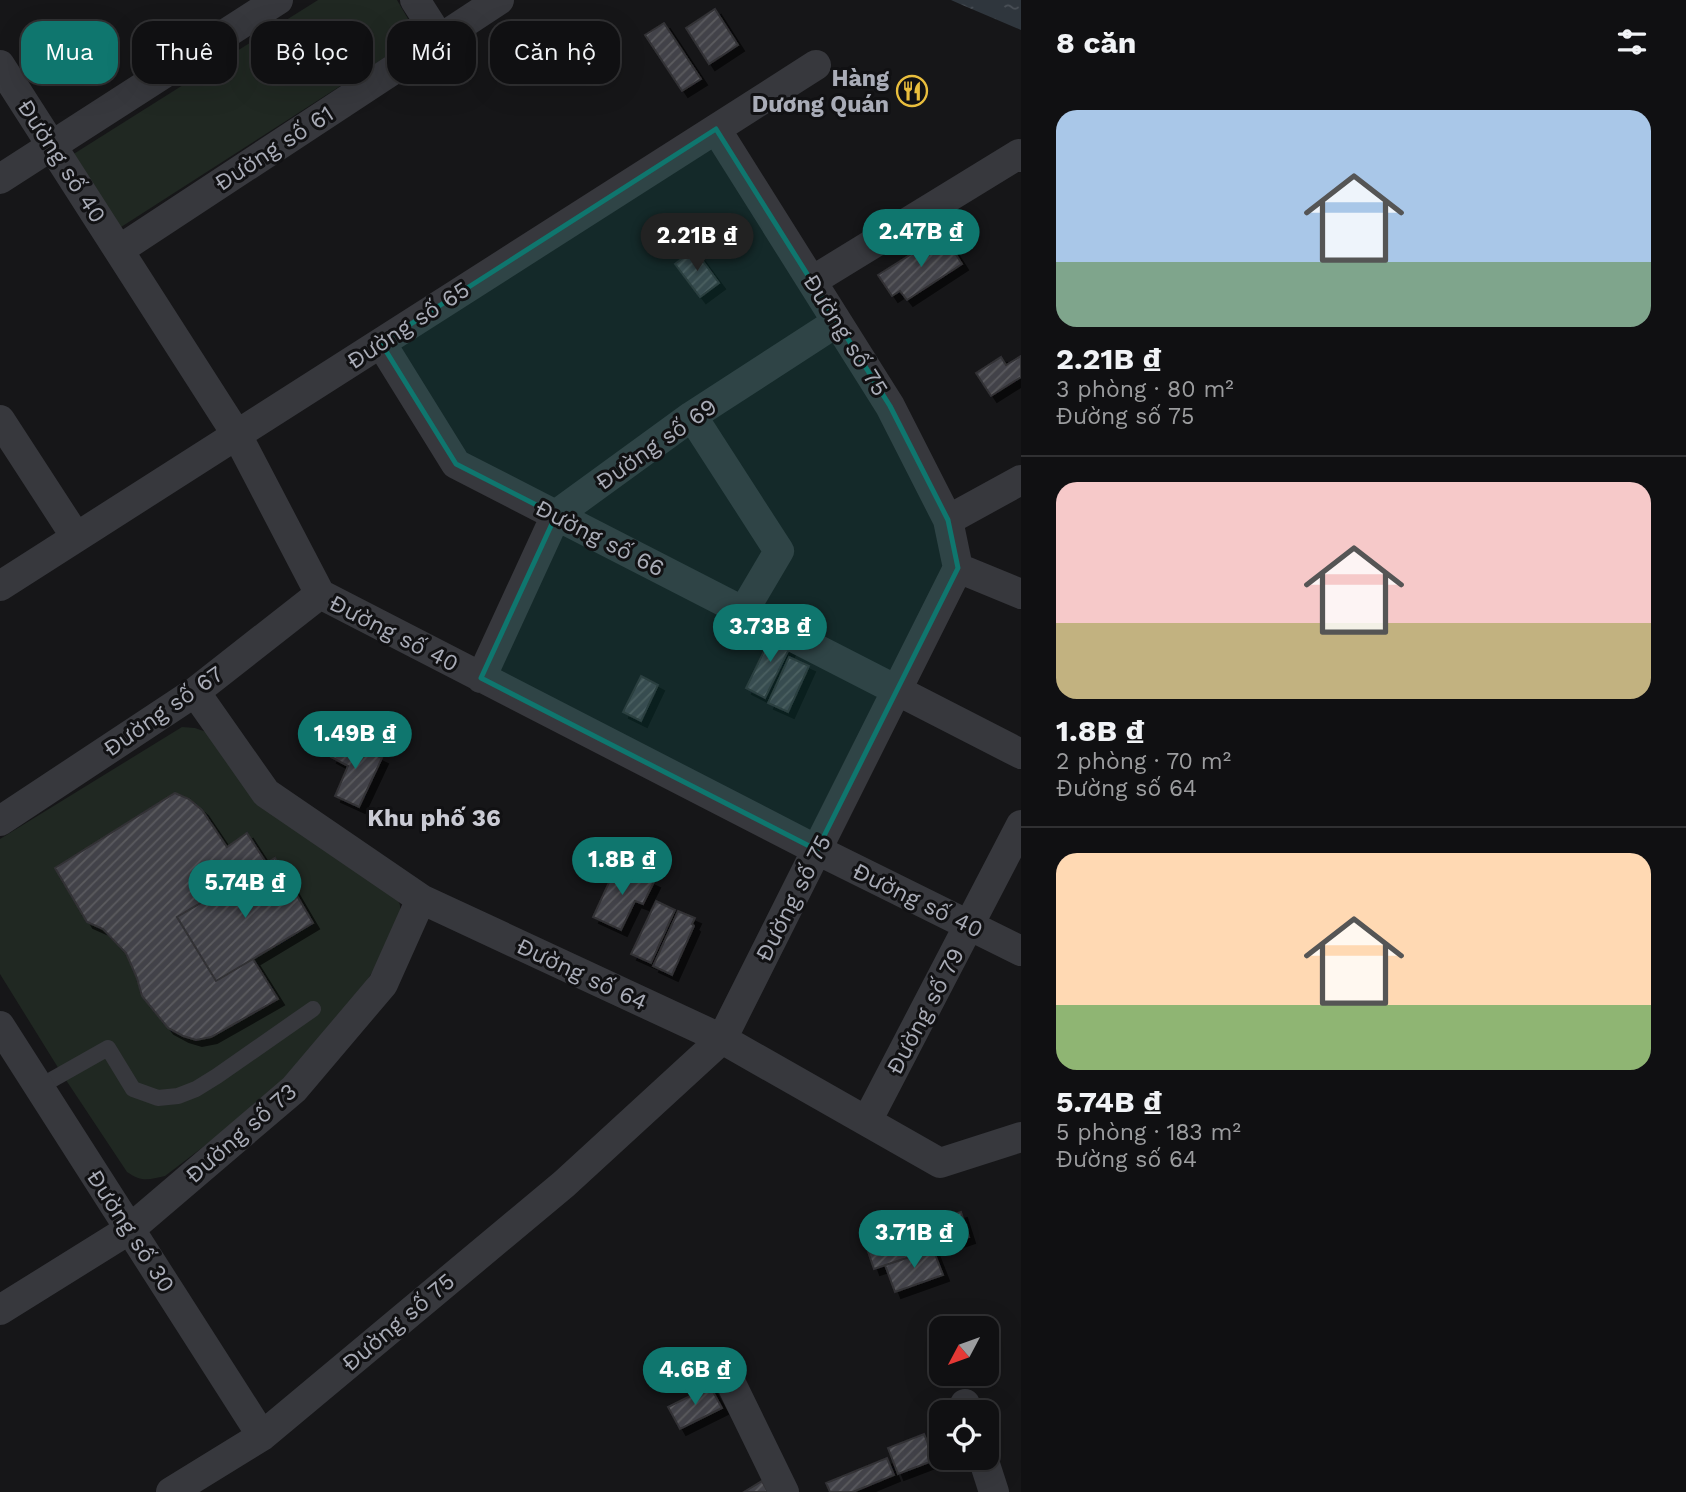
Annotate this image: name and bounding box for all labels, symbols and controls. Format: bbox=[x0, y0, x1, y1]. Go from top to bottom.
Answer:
chip: Mua bbox=[21, 21, 118, 84]
chip: Thuê bbox=[132, 21, 237, 84]
chip: Bộ lọc bbox=[251, 21, 373, 84]
chip: Mới bbox=[387, 21, 476, 84]
chip: Căn hộ bbox=[490, 21, 620, 84]
icon: filters bbox=[1613, 23, 1651, 61]
text: 8 căn bbox=[1056, 25, 1136, 60]
place label: Hàng Dương Quán bbox=[752, 65, 889, 118]
restaurant icon: Hàng Dương Quán bbox=[895, 74, 929, 108]
street label: Đường số 40 bbox=[12, 95, 111, 228]
street label: Đường số 61 bbox=[210, 100, 339, 197]
icon: home bbox=[1291, 155, 1417, 281]
pin: 2.47B ₫ bbox=[856, 210, 986, 269]
pin: 2.21B ₫ bbox=[632, 214, 762, 273]
text: 2.47B ₫ bbox=[879, 218, 963, 245]
text: 2.21B ₫ bbox=[657, 222, 737, 249]
street label: Đường số 75 bbox=[797, 269, 894, 401]
street label: Đường số 65 bbox=[342, 276, 475, 375]
text: 2.21B ₫ bbox=[1056, 341, 1161, 376]
text: 3 phòng · 80 m² bbox=[1056, 376, 1234, 403]
street label: Đường số 69 bbox=[591, 393, 722, 496]
text: Đường số 75 bbox=[1056, 403, 1194, 430]
street label: Đường số 66 bbox=[531, 494, 669, 582]
icon: home bbox=[1291, 527, 1417, 653]
street label: Đường số 40 bbox=[325, 589, 463, 678]
pin: 3.73B ₫ bbox=[705, 604, 835, 664]
text: 3.73B ₫ bbox=[729, 613, 811, 640]
street label: Đường số 67 bbox=[98, 660, 228, 763]
pin: 1.49B ₫ bbox=[290, 712, 420, 771]
text: 1.8B ₫ bbox=[1056, 713, 1145, 748]
text: 1.49B ₫ bbox=[314, 720, 396, 747]
text: 2 phòng · 70 m² bbox=[1056, 748, 1231, 775]
text: Đường số 64 bbox=[1056, 775, 1197, 802]
district label: Khu phố 36 bbox=[367, 804, 501, 832]
street label: Đường số 75 bbox=[750, 830, 837, 966]
pin: 1.8B ₫ bbox=[565, 838, 679, 897]
text: 1.8B ₫ bbox=[588, 846, 656, 873]
street label: Đường số 40 bbox=[848, 857, 987, 944]
pin: 5.74B ₫ bbox=[180, 860, 310, 920]
text: 5.74B ₫ bbox=[204, 869, 286, 896]
icon: home bbox=[1291, 898, 1417, 1024]
street label: Đường số 64 bbox=[512, 932, 651, 1016]
street label: Đường số 79 bbox=[881, 943, 970, 1079]
street label: Đường số 73 bbox=[180, 1078, 302, 1189]
text: 5.74B ₫ bbox=[1056, 1084, 1162, 1119]
text: 5 phòng · 183 m² bbox=[1056, 1119, 1241, 1146]
text: Đường số 64 bbox=[1056, 1146, 1197, 1173]
street label: Đường số 30 bbox=[81, 1165, 180, 1298]
pin: 3.71B ₫ bbox=[849, 1210, 979, 1270]
text: 3.71B ₫ bbox=[875, 1219, 953, 1246]
street label: Đường số 75 bbox=[337, 1268, 460, 1377]
north arrow bbox=[929, 1316, 999, 1386]
map controls bbox=[929, 1316, 999, 1470]
pin: 4.6B ₫ bbox=[638, 1348, 752, 1407]
text: 4.6B ₫ bbox=[659, 1356, 731, 1383]
button: locate bbox=[929, 1400, 999, 1470]

